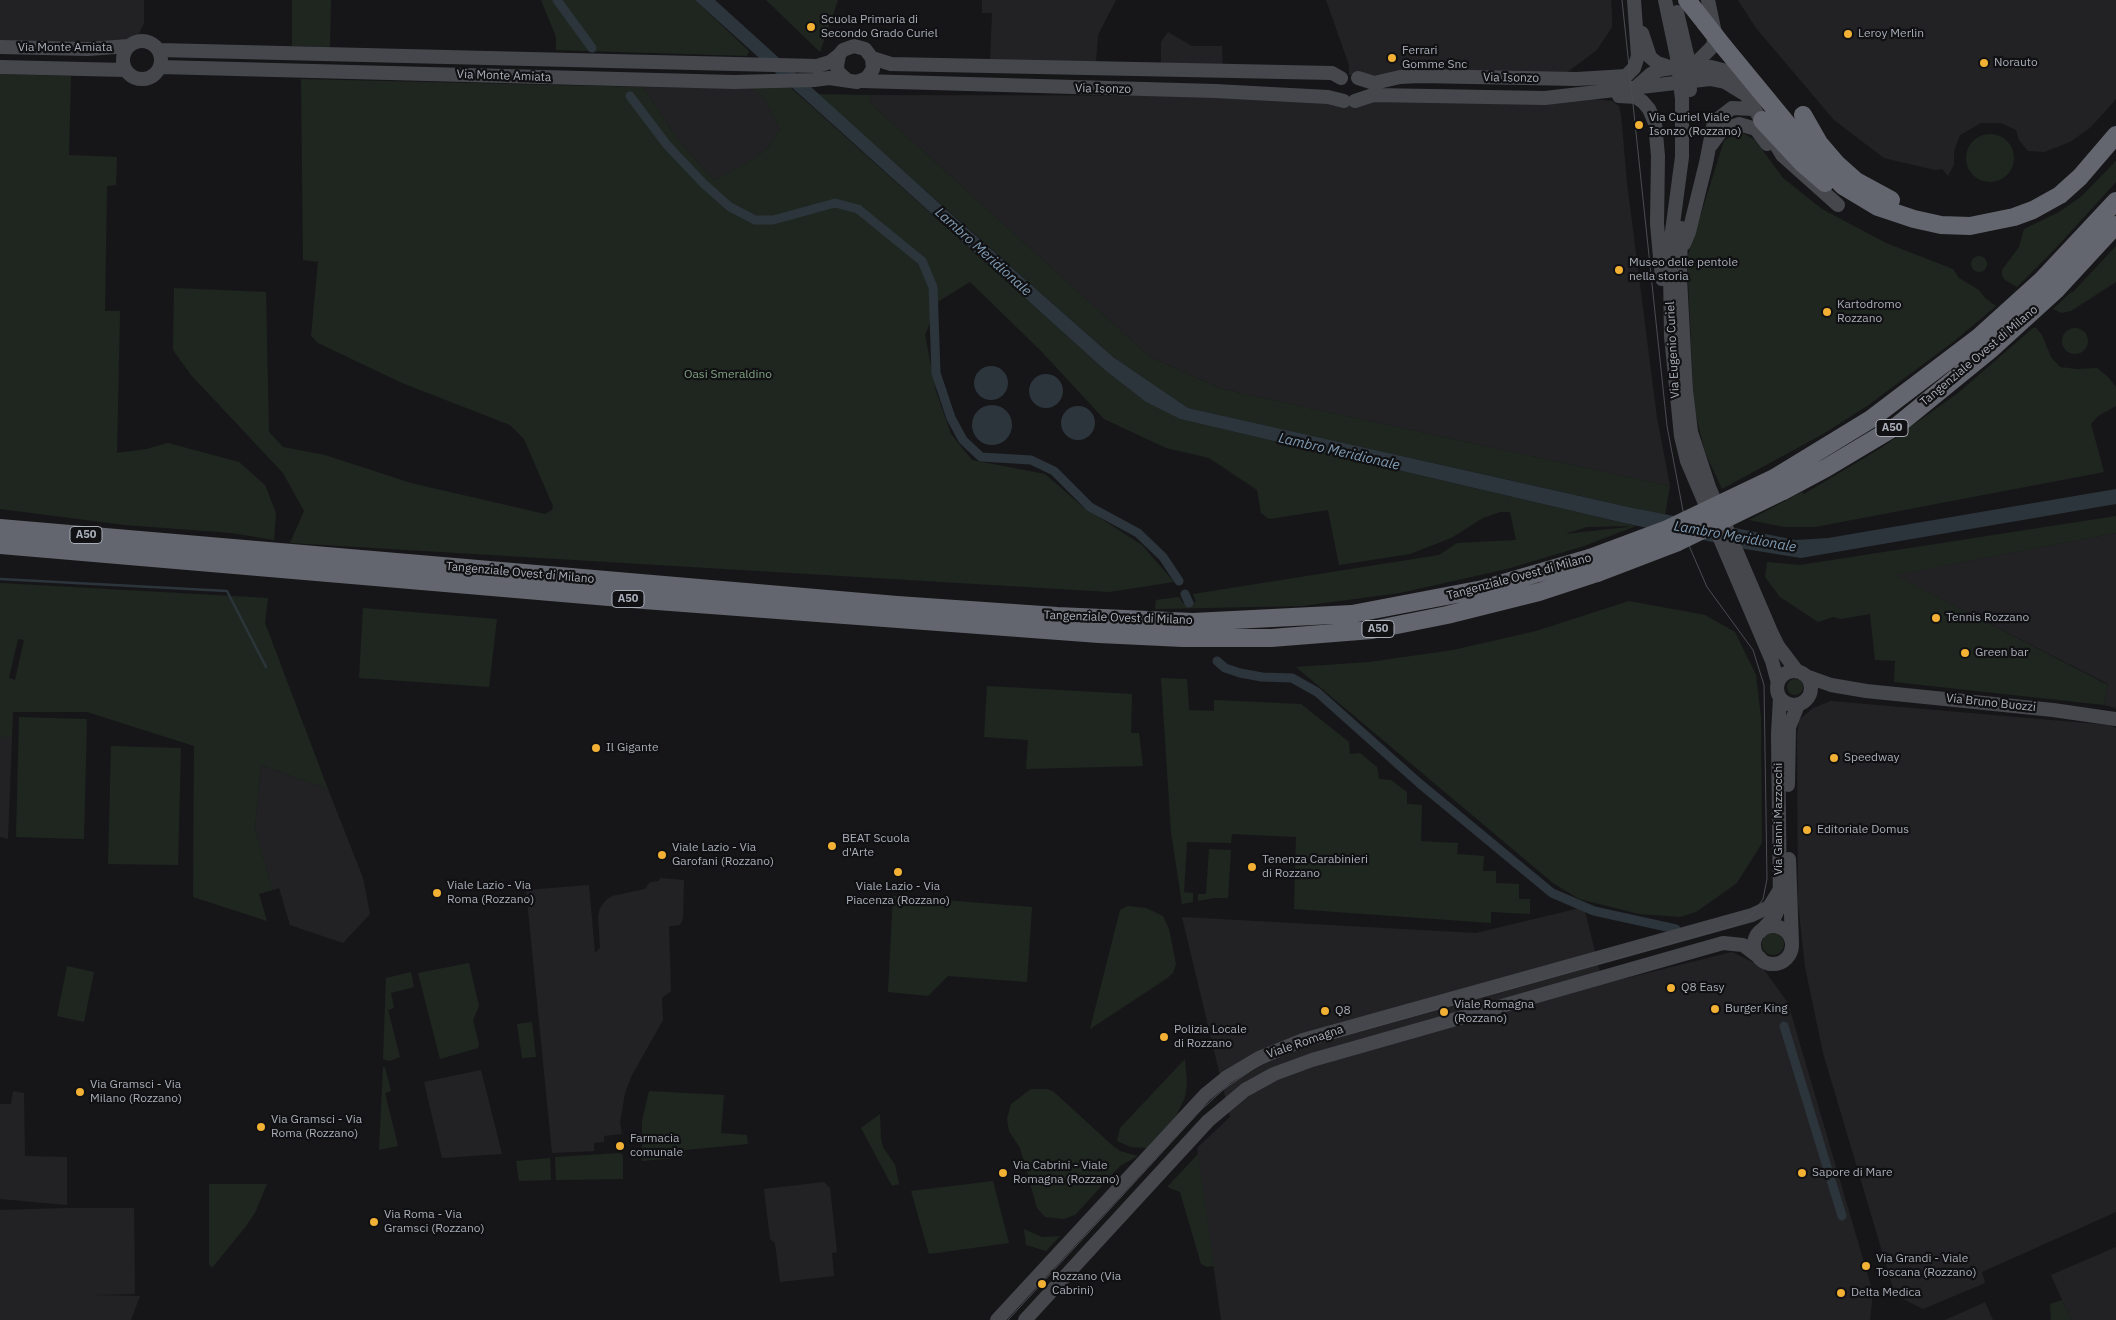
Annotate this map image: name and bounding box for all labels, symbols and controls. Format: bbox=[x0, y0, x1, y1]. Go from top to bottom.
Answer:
place label: Scuola Primaria di Secondo Grado Curiel bbox=[821, 13, 938, 41]
marker: Scuola Primaria di Secondo Grado Curiel bbox=[805, 21, 817, 33]
place label: Leroy Merlin bbox=[1858, 27, 1924, 41]
marker: Leroy Merlin bbox=[1842, 28, 1854, 40]
street label: Via Monte Amiata bbox=[18, 41, 112, 55]
place label: Ferrari Gomme Snc bbox=[1402, 44, 1467, 72]
marker: Ferrari Gomme Snc bbox=[1386, 52, 1398, 64]
place label: Norauto bbox=[1994, 56, 2038, 70]
marker: Norauto bbox=[1978, 57, 1990, 69]
street label: Via Monte Amiata bbox=[456, 67, 552, 85]
street label: Via Isonzo bbox=[1483, 70, 1539, 86]
street label: Via Isonzo bbox=[1075, 81, 1131, 97]
place label: Via Curiel Viale Isonzo (Rozzano) bbox=[1649, 111, 1741, 139]
marker: Via Curiel Viale Isonzo (Rozzano) bbox=[1633, 119, 1645, 131]
water label: Lambro Meridionale bbox=[931, 204, 1035, 300]
place label: Museo delle pentole nella storia bbox=[1629, 256, 1738, 284]
marker: Museo delle pentole nella storia bbox=[1613, 264, 1625, 276]
place label: Kartodromo Rozzano bbox=[1837, 298, 1901, 326]
street label: Via Eugenio Curiel bbox=[1663, 301, 1683, 399]
street label: Tangenziale Ovest di Milano bbox=[1917, 303, 2041, 409]
marker: Kartodromo Rozzano bbox=[1821, 306, 1833, 318]
park label: Oasi Smeraldino bbox=[684, 368, 772, 382]
road number: A50 bbox=[1876, 419, 1908, 436]
water label: Lambro Meridionale bbox=[1277, 430, 1401, 474]
water label: Lambro Meridionale bbox=[1672, 518, 1798, 556]
road number: A50 bbox=[70, 526, 102, 544]
street label: Tangenziale Ovest di Milano bbox=[1445, 551, 1593, 603]
street label: Tangenziale Ovest di Milano bbox=[445, 559, 595, 587]
road number: A50 bbox=[612, 590, 644, 608]
street label: Tangenziale Ovest di Milano bbox=[1043, 608, 1193, 628]
place label: Tennis Rozzano bbox=[1946, 611, 2029, 625]
marker: Tennis Rozzano bbox=[1930, 612, 1942, 624]
road number: A50 bbox=[1362, 620, 1394, 638]
place label: Green bar bbox=[1975, 646, 2028, 660]
marker: Green bar bbox=[1959, 647, 1971, 659]
street label: Via Bruno Buozzi bbox=[1945, 691, 2037, 715]
place label: Il Gigante bbox=[606, 741, 659, 755]
marker: Il Gigante bbox=[590, 742, 602, 754]
place label: Speedway bbox=[1844, 751, 1900, 765]
marker: Speedway bbox=[1828, 752, 1840, 764]
street label: Via Gianni Mazzocchi bbox=[1772, 763, 1786, 875]
place label: Editoriale Domus bbox=[1817, 823, 1909, 837]
marker: Editoriale Domus bbox=[1801, 824, 1813, 836]
place label: BEAT Scuola d'Arte bbox=[842, 832, 910, 860]
marker: BEAT Scuola d'Arte bbox=[826, 840, 838, 852]
place label: Viale Lazio - Via Garofani (Rozzano) bbox=[672, 841, 774, 869]
marker: Viale Lazio - Via Garofani (Rozzano) bbox=[656, 849, 668, 861]
place label: Tenenza Carabinieri di Rozzano bbox=[1262, 853, 1368, 881]
marker: Tenenza Carabinieri di Rozzano bbox=[1246, 861, 1258, 873]
marker: Viale Lazio - Via Piacenza (Rozzano) bbox=[892, 866, 904, 878]
place label: Viale Lazio - Via Roma (Rozzano) bbox=[447, 879, 534, 907]
place label: Viale Lazio - Via Piacenza (Rozzano) bbox=[846, 880, 950, 908]
marker: Viale Lazio - Via Roma (Rozzano) bbox=[431, 887, 443, 899]
place label: Q8 Easy bbox=[1681, 981, 1725, 995]
marker: Q8 Easy bbox=[1665, 982, 1677, 994]
place label: Viale Romagna (Rozzano) bbox=[1454, 998, 1534, 1026]
place label: Burger King bbox=[1725, 1002, 1788, 1016]
marker: Burger King bbox=[1709, 1003, 1721, 1015]
place label: Q8 bbox=[1335, 1004, 1351, 1018]
marker: Q8 bbox=[1319, 1005, 1331, 1017]
marker: Viale Romagna (Rozzano) bbox=[1438, 1006, 1450, 1018]
street label: Viale Romagna bbox=[1265, 1022, 1345, 1062]
place label: Polizia Locale di Rozzano bbox=[1174, 1023, 1247, 1051]
marker: Polizia Locale di Rozzano bbox=[1158, 1031, 1170, 1043]
place label: Via Gramsci - Via Milano (Rozzano) bbox=[90, 1078, 182, 1106]
marker: Via Gramsci - Via Milano (Rozzano) bbox=[74, 1086, 86, 1098]
place label: Via Gramsci - Via Roma (Rozzano) bbox=[271, 1113, 362, 1141]
marker: Via Gramsci - Via Roma (Rozzano) bbox=[255, 1121, 267, 1133]
place label: Farmacia comunale bbox=[630, 1132, 683, 1160]
marker: Farmacia comunale bbox=[614, 1140, 626, 1152]
place label: Via Cabrini - Viale Romagna (Rozzano) bbox=[1013, 1159, 1120, 1187]
place label: Sapore di Mare bbox=[1812, 1166, 1893, 1180]
marker: Via Cabrini - Viale Romagna (Rozzano) bbox=[997, 1167, 1009, 1179]
marker: Sapore di Mare bbox=[1796, 1167, 1808, 1179]
place label: Via Roma - Via Gramsci (Rozzano) bbox=[384, 1208, 485, 1236]
marker: Via Roma - Via Gramsci (Rozzano) bbox=[368, 1216, 380, 1228]
place label: Via Grandi - Viale Toscana (Rozzano) bbox=[1876, 1252, 1976, 1280]
marker: Via Grandi - Viale Toscana (Rozzano) bbox=[1860, 1260, 1872, 1272]
place label: Rozzano (Via Cabrini) bbox=[1052, 1270, 1121, 1298]
marker: Rozzano (Via Cabrini) bbox=[1036, 1278, 1048, 1290]
place label: Delta Medica bbox=[1851, 1286, 1921, 1300]
marker: Delta Medica bbox=[1835, 1287, 1847, 1299]

